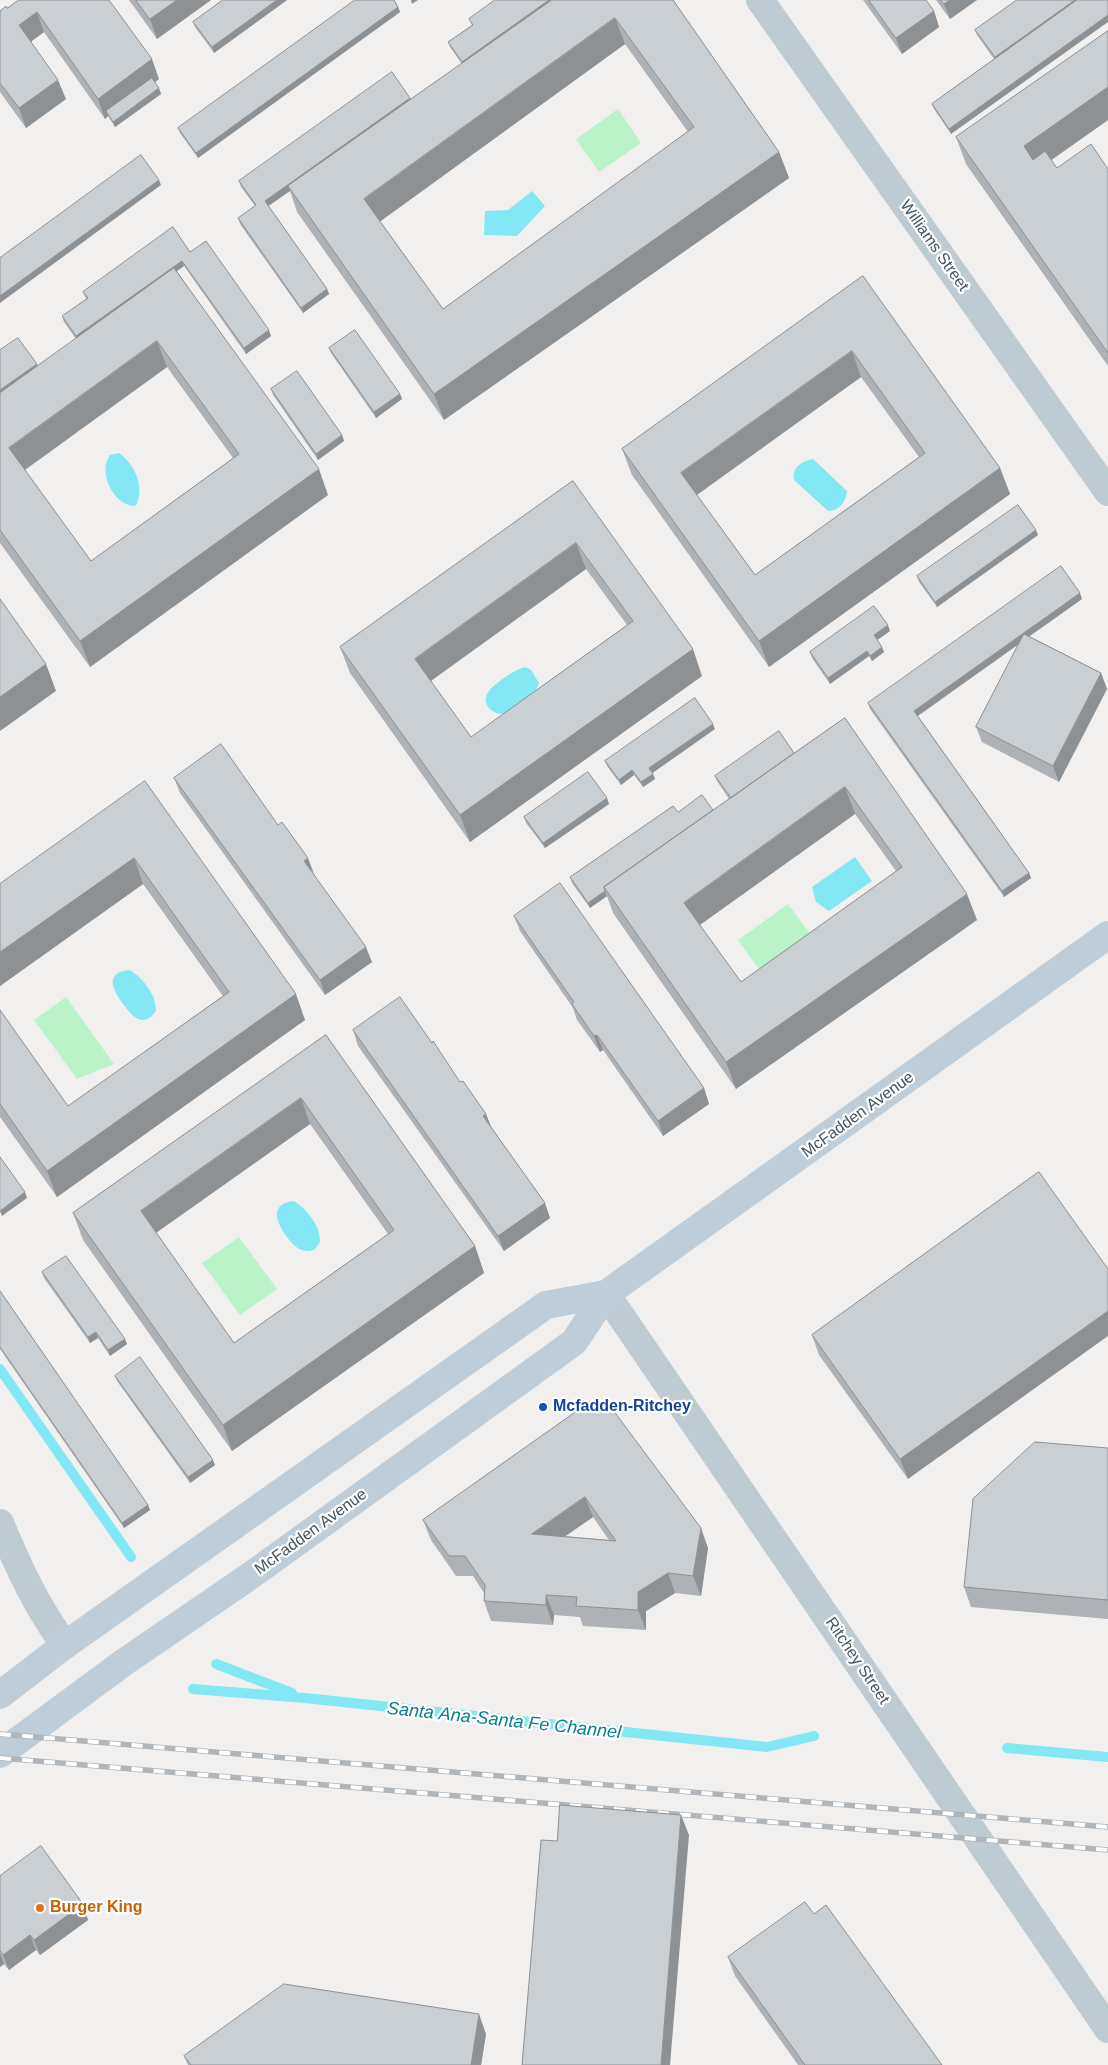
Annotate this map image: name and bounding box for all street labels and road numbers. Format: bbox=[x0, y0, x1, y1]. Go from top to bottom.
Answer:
street label: Williams Street bbox=[896, 197, 972, 295]
street label: McFadden Avenue bbox=[798, 1068, 918, 1162]
street label: McFadden Avenue bbox=[251, 1485, 371, 1579]
street label: Ritchey Street bbox=[821, 1614, 893, 1708]

